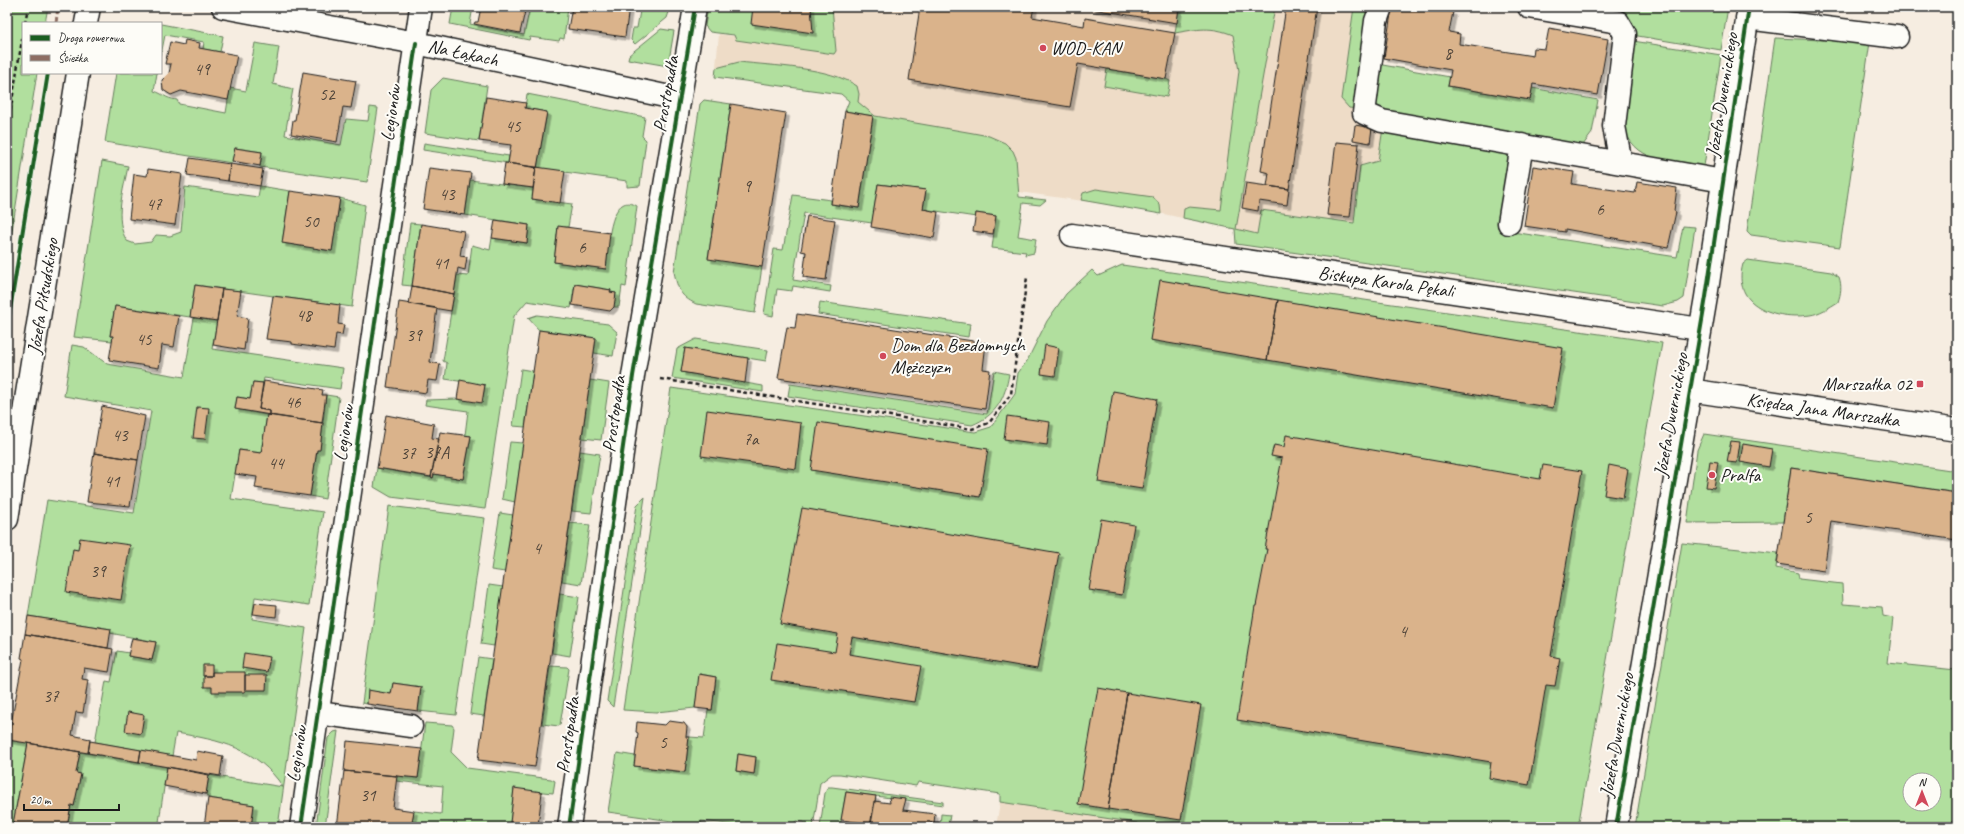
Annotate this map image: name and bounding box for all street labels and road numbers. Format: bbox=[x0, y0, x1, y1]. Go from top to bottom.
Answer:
street label: Józefa Dwernickiego bbox=[1700, 30, 1744, 160]
street label: Na Łąkach bbox=[426, 34, 501, 72]
street label: Prostopadła bbox=[648, 52, 685, 134]
street label: Legionów bbox=[375, 81, 407, 143]
street label: Józefa Piłsudskiego bbox=[22, 235, 64, 356]
street label: Biskupa Karola Pękali bbox=[1317, 261, 1458, 304]
street label: Józefa Dwernickiego bbox=[1648, 350, 1694, 480]
street label: Prostopadła bbox=[597, 373, 631, 454]
street label: Księdza Jana Marszałka bbox=[1745, 387, 1903, 433]
street label: Legionów bbox=[328, 401, 360, 463]
street label: Józefa Dwernickiego bbox=[1594, 670, 1640, 800]
street label: Prostopadła bbox=[551, 694, 585, 775]
street label: Legionów bbox=[281, 722, 313, 784]

